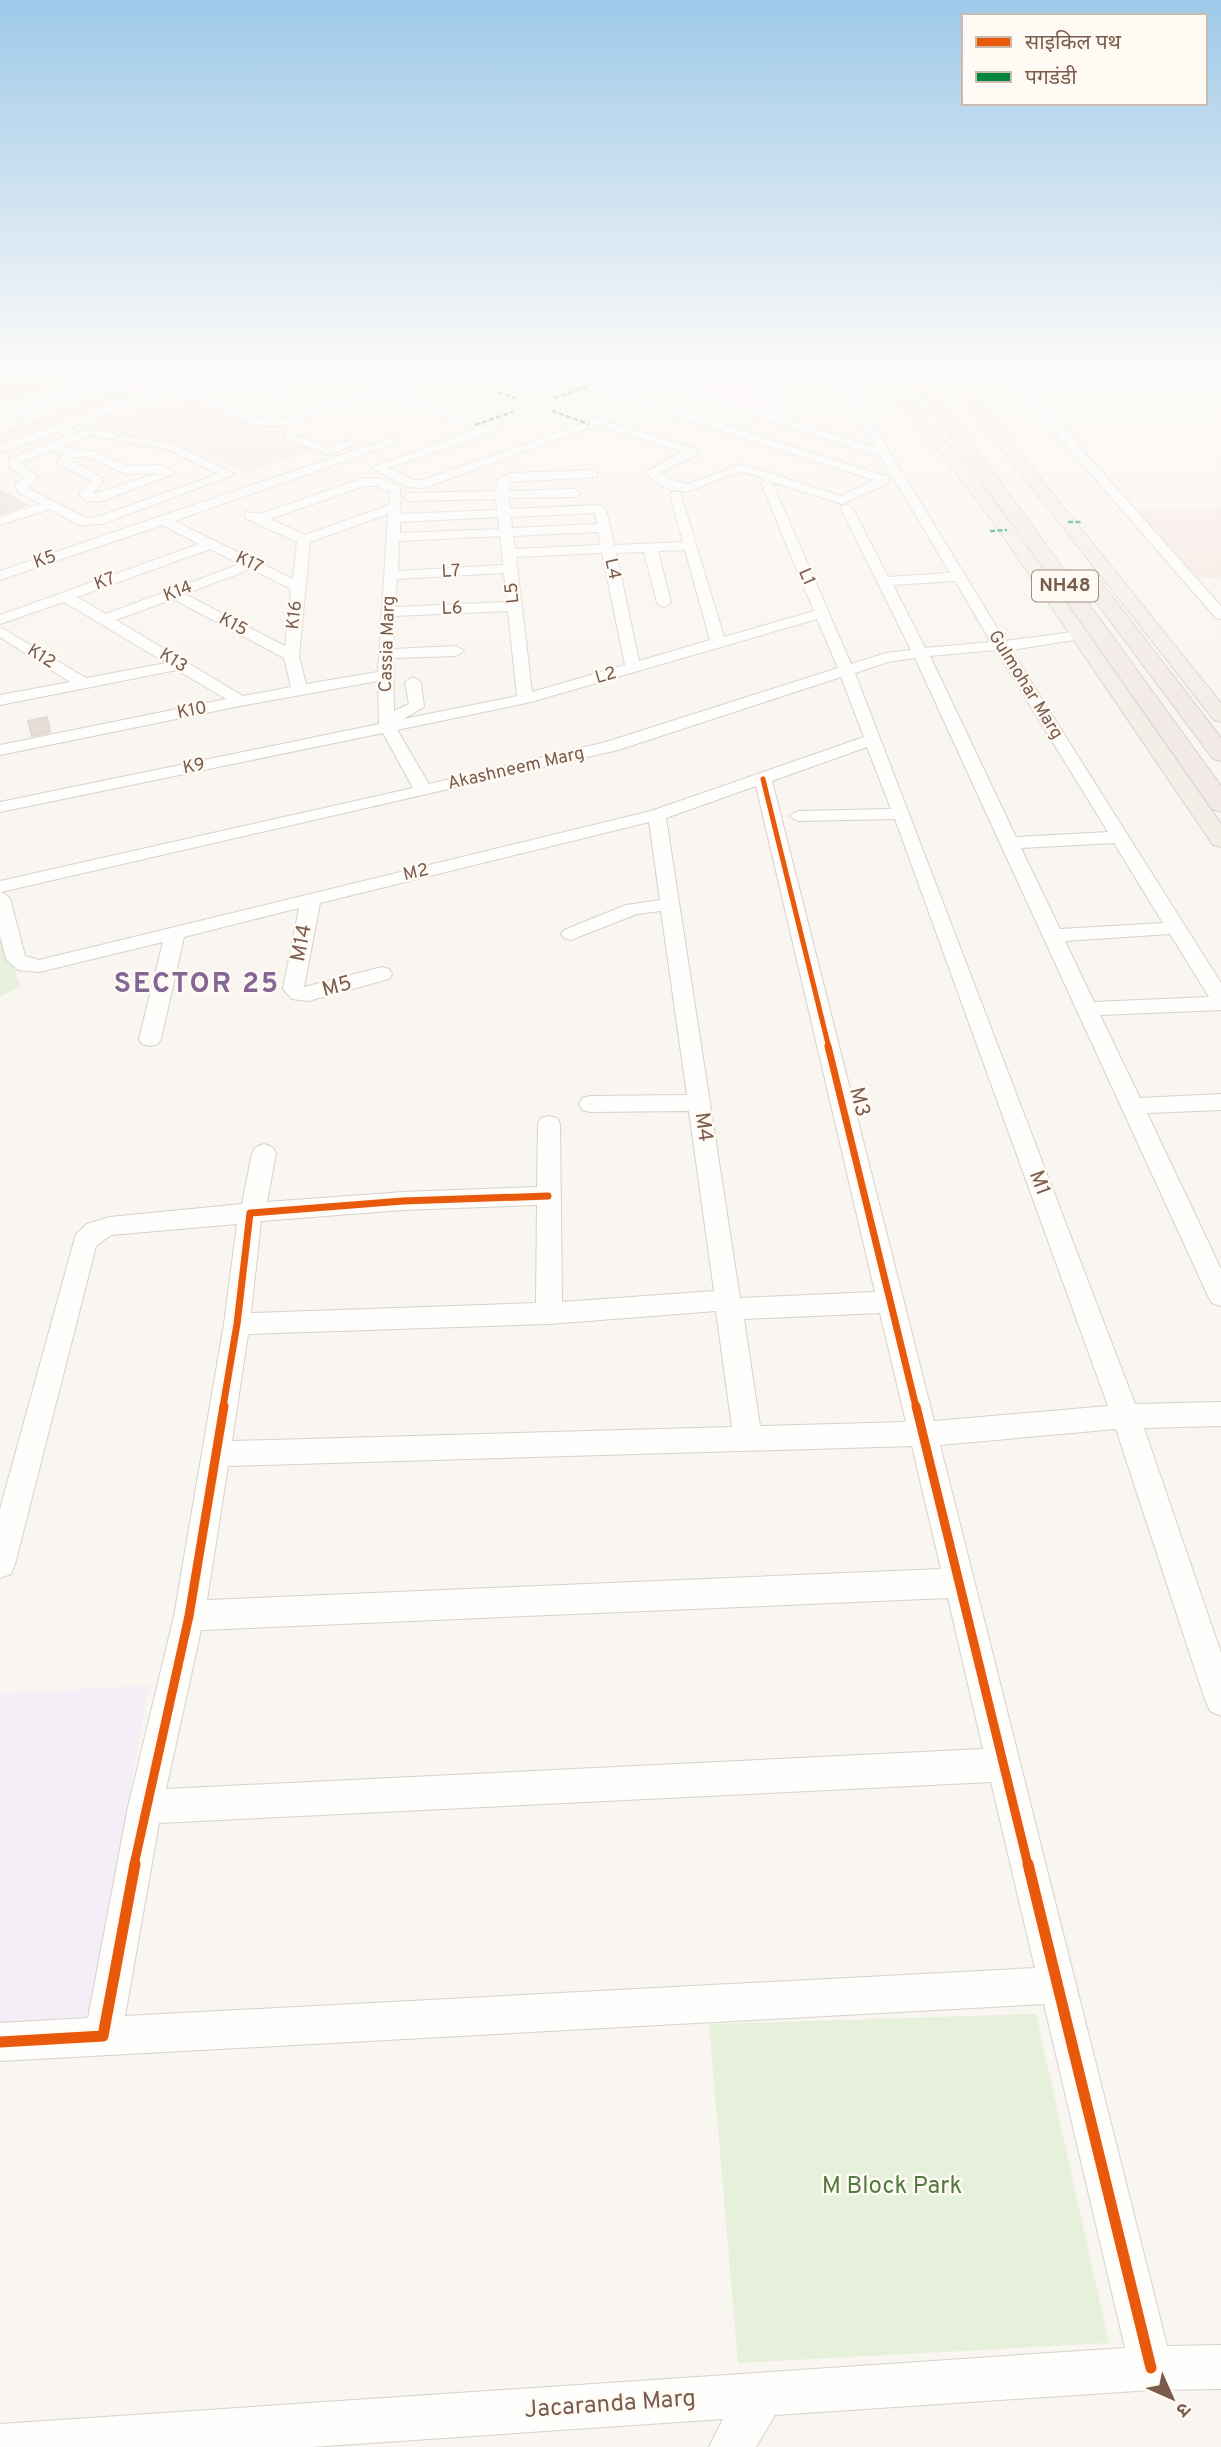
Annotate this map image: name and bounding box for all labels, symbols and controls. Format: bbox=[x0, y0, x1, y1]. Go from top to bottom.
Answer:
legend bbox=[962, 14, 1207, 105]
text: साइकिल पथ bbox=[1025, 30, 1122, 57]
text: पगडंडी bbox=[1025, 65, 1077, 92]
street label: K5 bbox=[30, 545, 60, 575]
street label: K17 bbox=[231, 547, 267, 579]
street label: L4 bbox=[599, 556, 625, 582]
street label: L7 bbox=[441, 560, 461, 584]
street label: L1 bbox=[792, 565, 820, 589]
street label: K7 bbox=[91, 568, 119, 596]
road number: NH48 bbox=[1032, 570, 1098, 601]
street label: K14 bbox=[160, 576, 196, 608]
street label: L5 bbox=[500, 581, 526, 605]
street label: Cassia Marg bbox=[375, 595, 401, 693]
street label: L6 bbox=[441, 597, 463, 621]
street label: K16 bbox=[282, 599, 308, 631]
street label: K15 bbox=[215, 608, 251, 642]
street label: Gulmohar Marg bbox=[982, 626, 1068, 744]
street label: K12 bbox=[22, 639, 60, 675]
street label: K13 bbox=[154, 643, 192, 679]
street label: L2 bbox=[593, 662, 619, 690]
street label: K10 bbox=[175, 697, 209, 725]
street label: Akashneem Marg bbox=[445, 742, 587, 796]
street label: K9 bbox=[181, 754, 207, 780]
street label: M2 bbox=[401, 859, 431, 887]
street label: M14 bbox=[285, 922, 319, 964]
district label: SECTOR 25 bbox=[114, 967, 280, 1003]
street label: M5 bbox=[319, 970, 355, 1004]
street label: M3 bbox=[842, 1084, 876, 1120]
street label: M4 bbox=[688, 1111, 718, 1143]
street label: M1 bbox=[1022, 1167, 1056, 1199]
park label: M Block Park bbox=[822, 2172, 962, 2202]
north arrow bbox=[1137, 2363, 1207, 2433]
street label: Jacaranda Marg bbox=[523, 2384, 697, 2426]
text: उ bbox=[1170, 2396, 1195, 2422]

